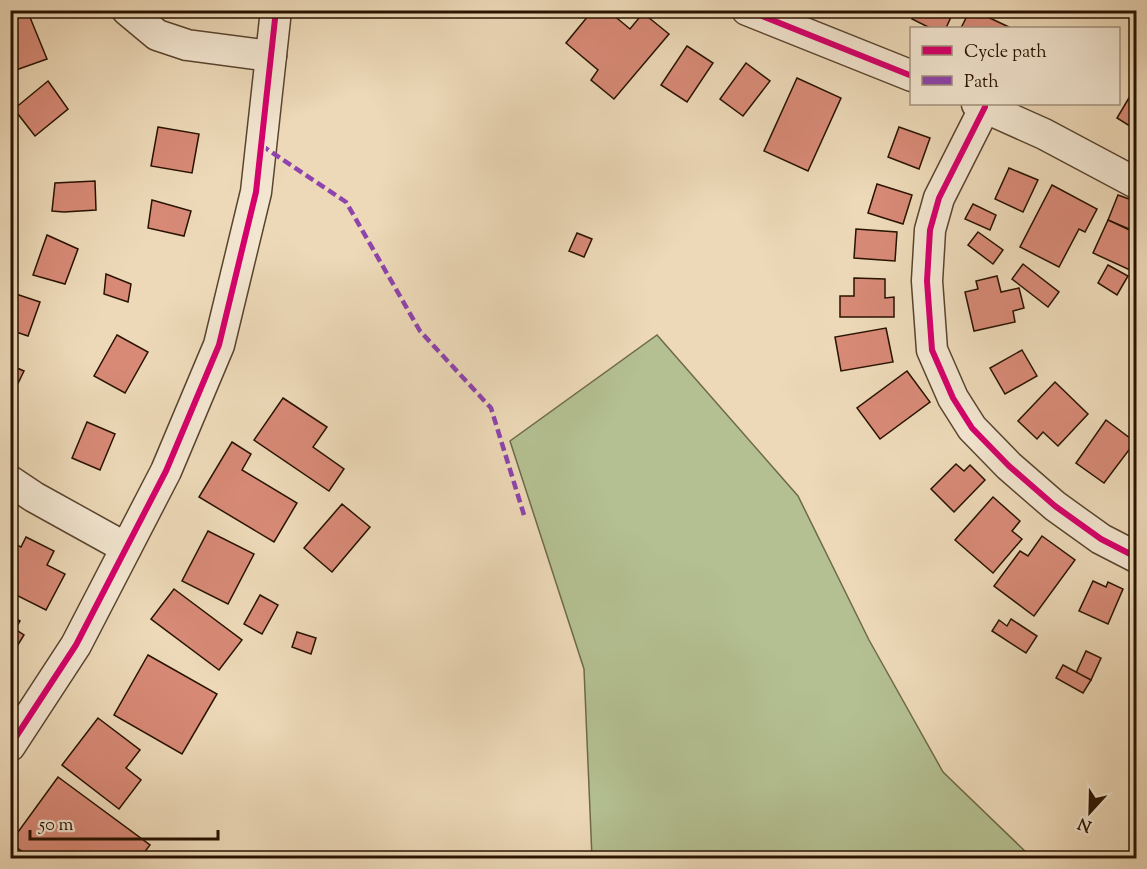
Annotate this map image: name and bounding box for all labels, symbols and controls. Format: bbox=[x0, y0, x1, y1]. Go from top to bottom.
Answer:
legend bbox=[910, 27, 1120, 105]
text: Cycle path bbox=[964, 40, 1047, 66]
text: Path bbox=[964, 70, 999, 96]
north arrow bbox=[1060, 782, 1120, 842]
scale bar bbox=[30, 803, 218, 841]
text: N bbox=[1075, 810, 1096, 837]
text: 50 m bbox=[38, 813, 74, 839]

